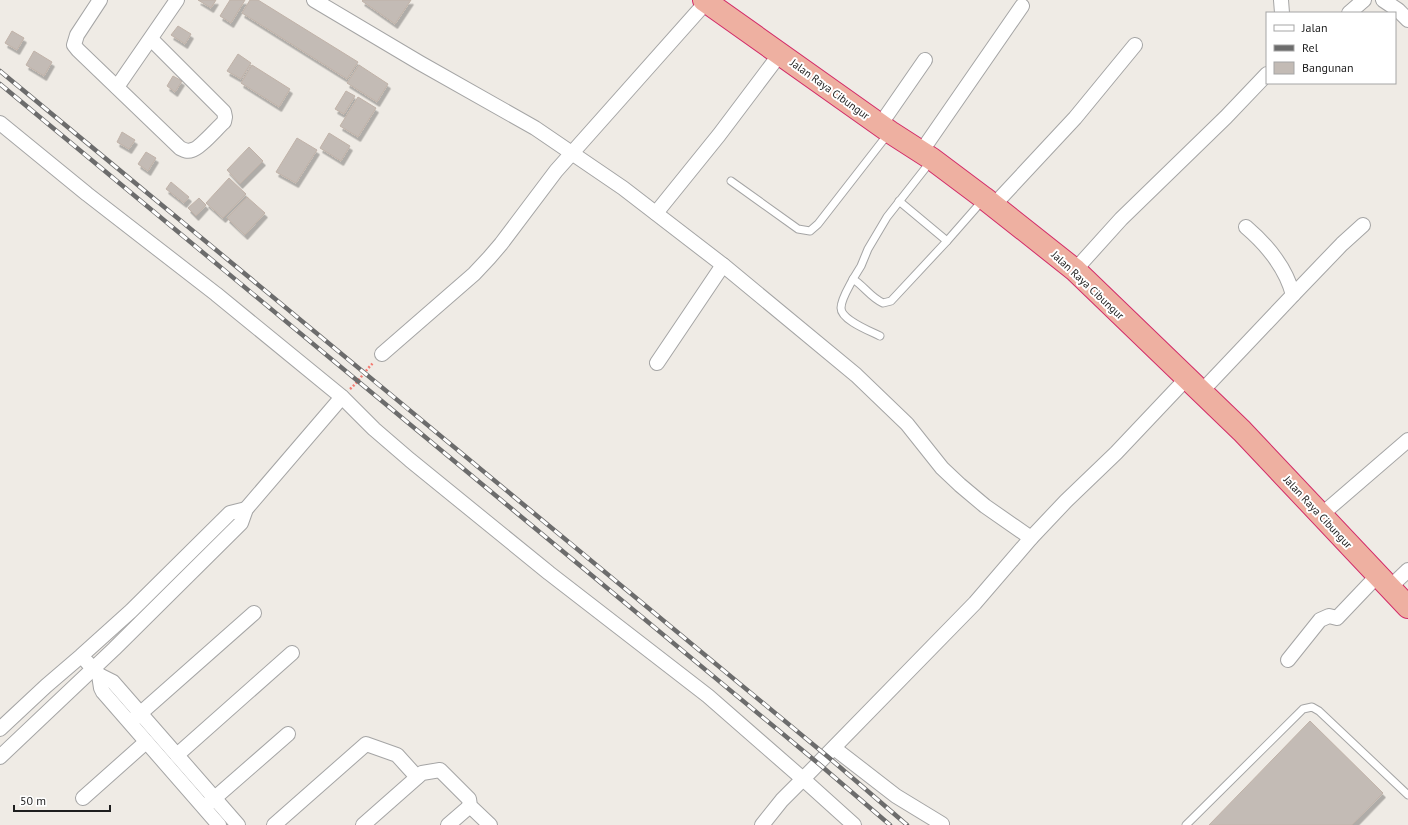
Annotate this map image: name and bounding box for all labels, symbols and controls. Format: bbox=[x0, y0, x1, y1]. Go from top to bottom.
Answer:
legend bbox=[1266, 12, 1396, 84]
text: Jalan bbox=[1301, 20, 1327, 35]
text: Rel bbox=[1302, 40, 1319, 55]
street label: Jalan Raya Cibungur bbox=[787, 55, 872, 123]
text: Bangunan bbox=[1302, 60, 1354, 75]
street label: Jalan Raya Cibungur bbox=[1048, 247, 1127, 322]
street label: Jalan Raya Cibungur bbox=[1280, 472, 1355, 551]
scale bar bbox=[14, 787, 110, 813]
text: 50 m bbox=[20, 793, 46, 808]

